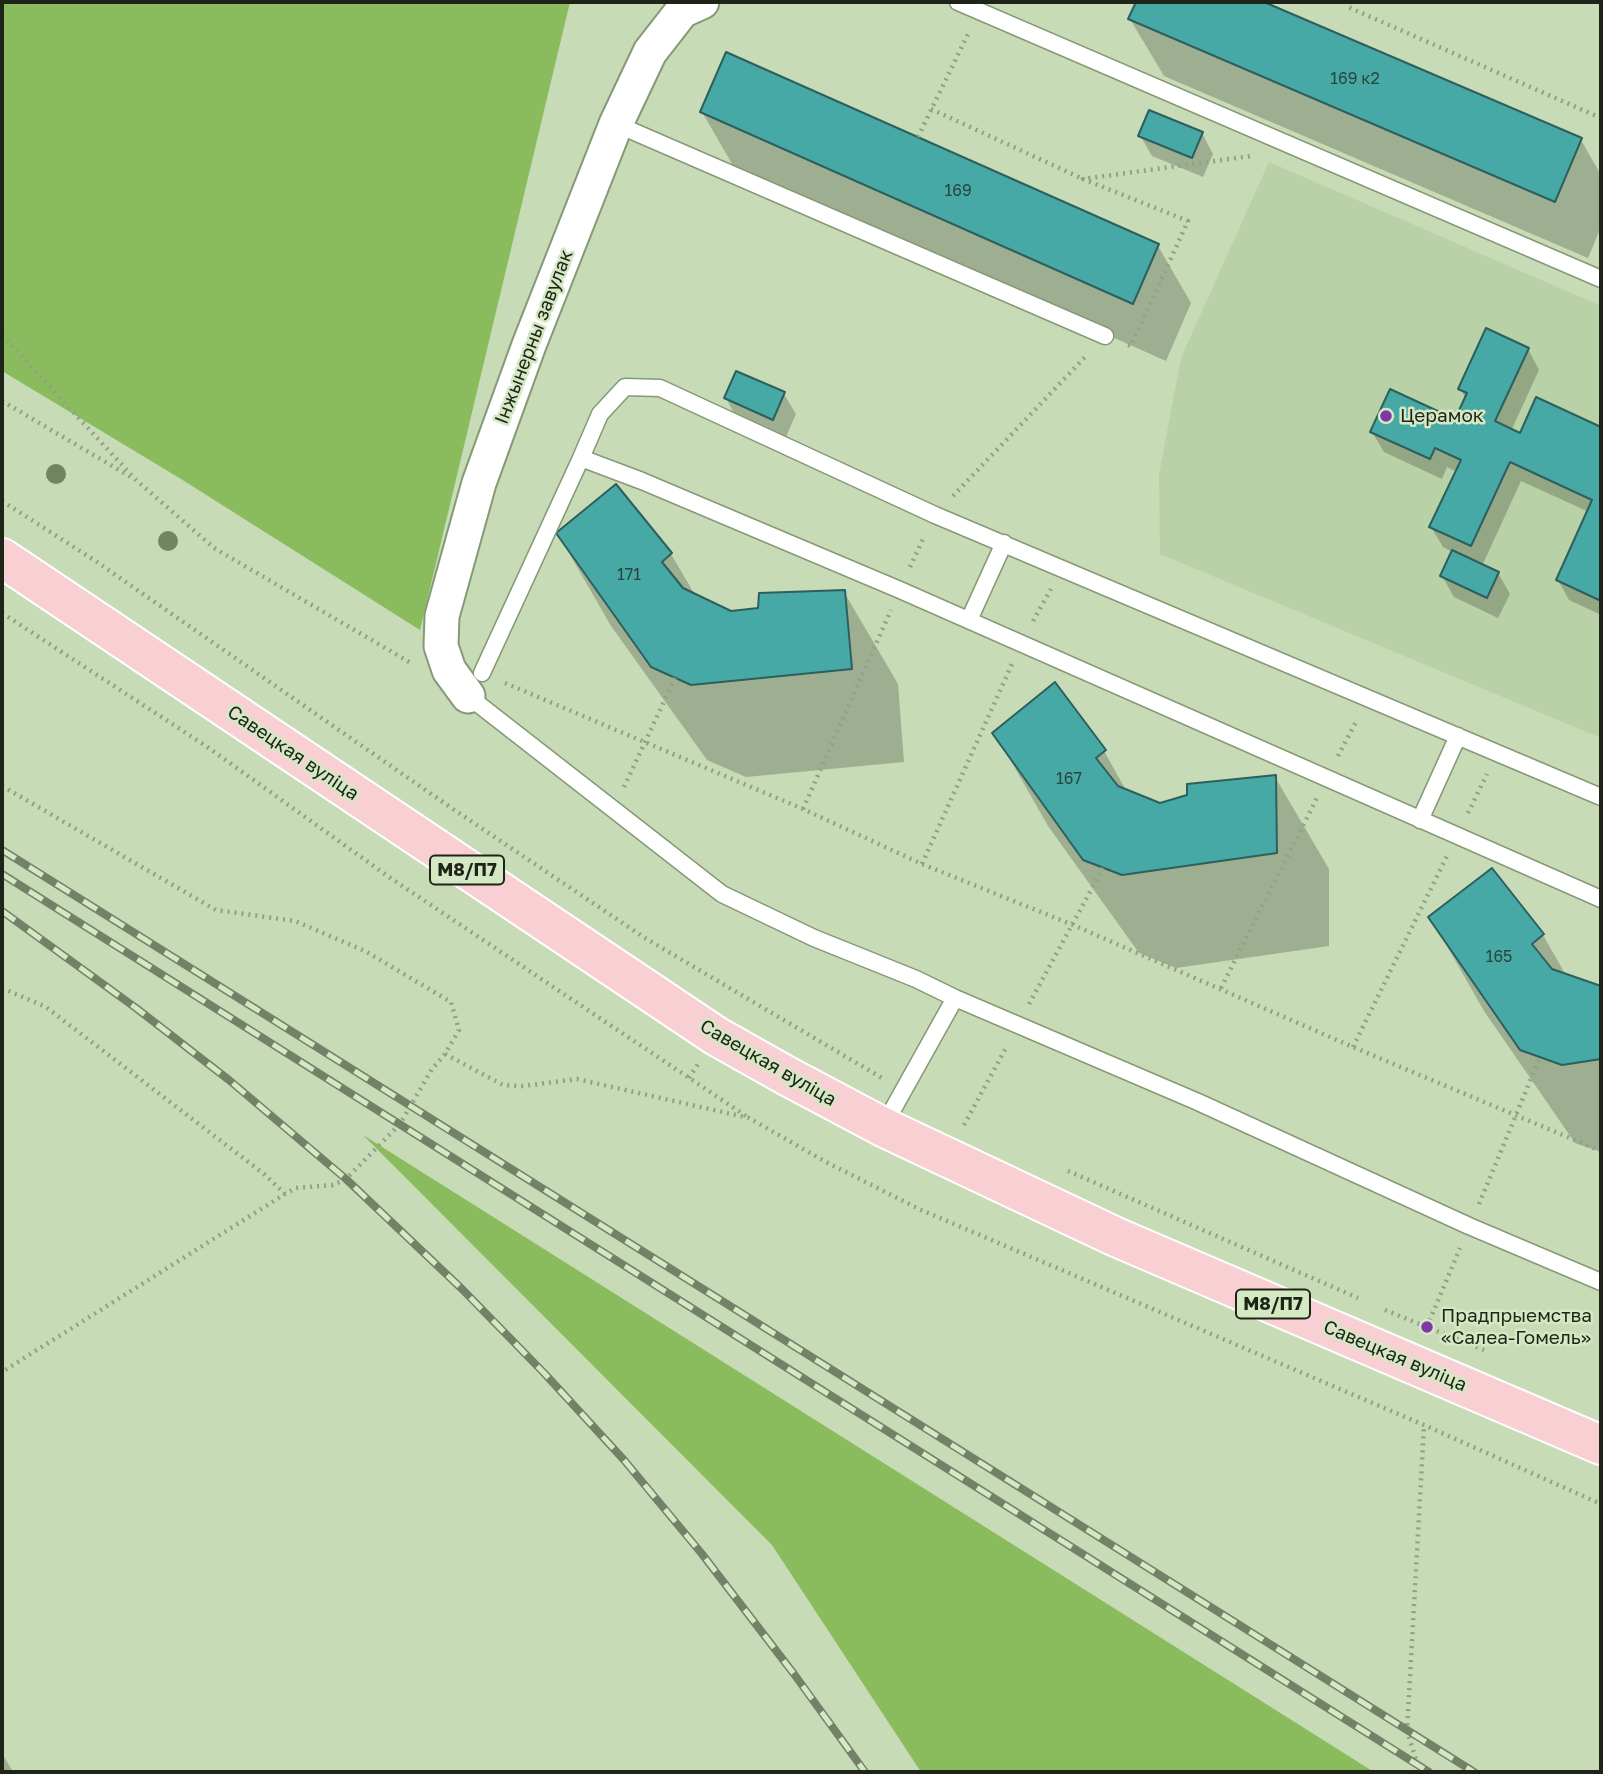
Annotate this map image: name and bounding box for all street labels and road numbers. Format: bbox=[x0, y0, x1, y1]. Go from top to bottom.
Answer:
street label: Інжынерны завулак bbox=[490, 246, 578, 428]
street label: Савецкая вуліца bbox=[223, 701, 363, 805]
road number: М8/П7 bbox=[430, 856, 504, 884]
street label: Савецкая вуліца bbox=[696, 1015, 840, 1111]
road number: М8/П7 bbox=[1236, 1289, 1310, 1318]
street label: Савецкая вуліца bbox=[1320, 1315, 1470, 1397]

